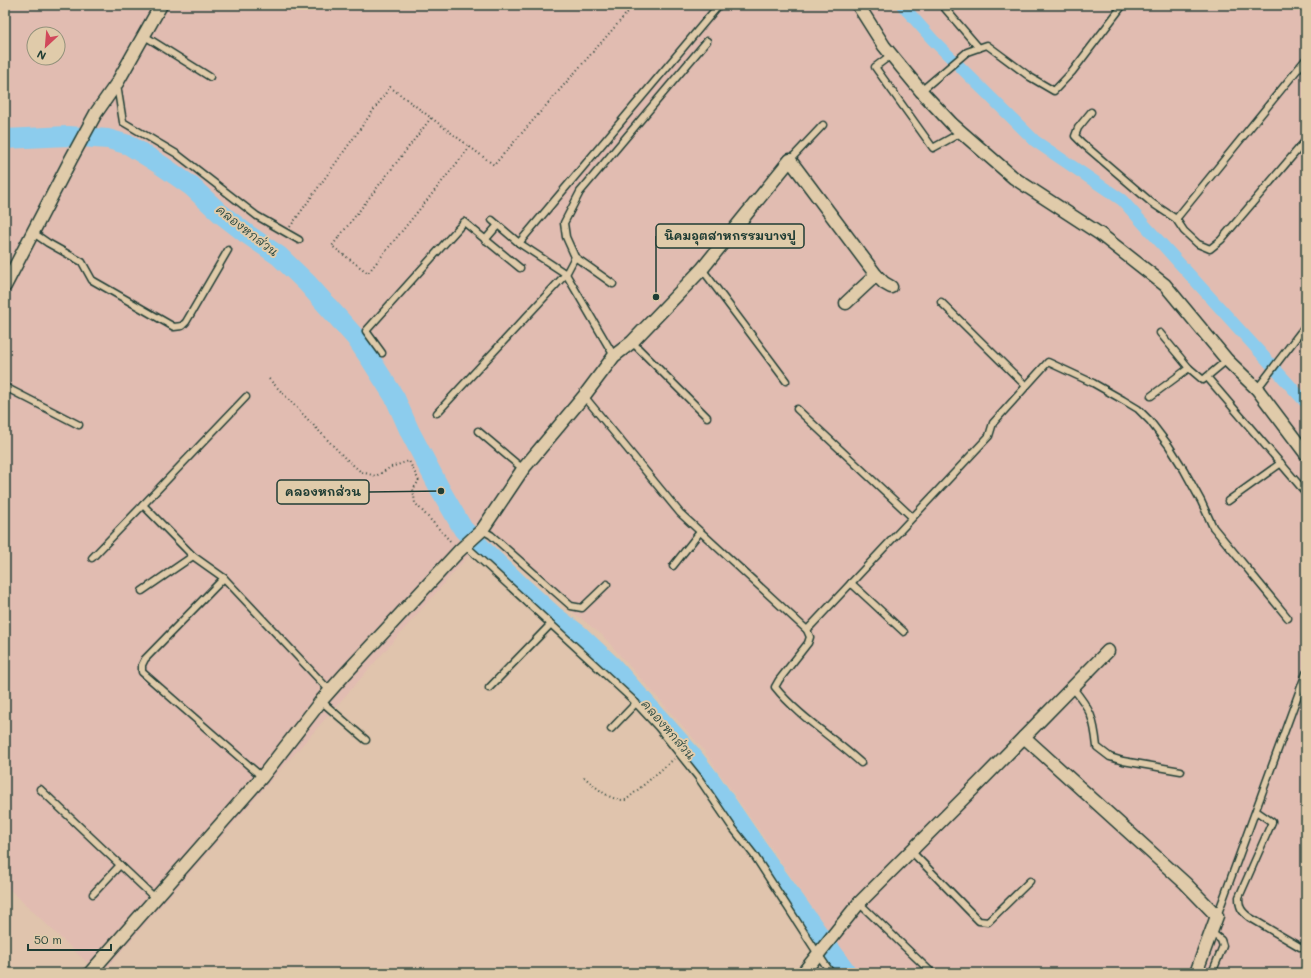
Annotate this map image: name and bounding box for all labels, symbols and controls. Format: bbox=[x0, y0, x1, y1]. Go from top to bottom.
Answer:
north arrow bbox=[26, 26, 66, 66]
text: N bbox=[34, 47, 48, 64]
water label: คลองหกส่วน bbox=[213, 201, 282, 259]
callout: นิคมอุตสาหกรรมบางปู bbox=[656, 224, 804, 248]
text: นิคมอุตสาหกรรมบางปู bbox=[664, 227, 796, 246]
callout: คลองหกส่วน bbox=[277, 480, 369, 504]
text: คลองหกส่วน bbox=[285, 483, 361, 499]
water label: คลองหกส่วน bbox=[638, 696, 699, 763]
scale bar bbox=[28, 926, 111, 952]
text: 50 m bbox=[34, 931, 62, 947]

